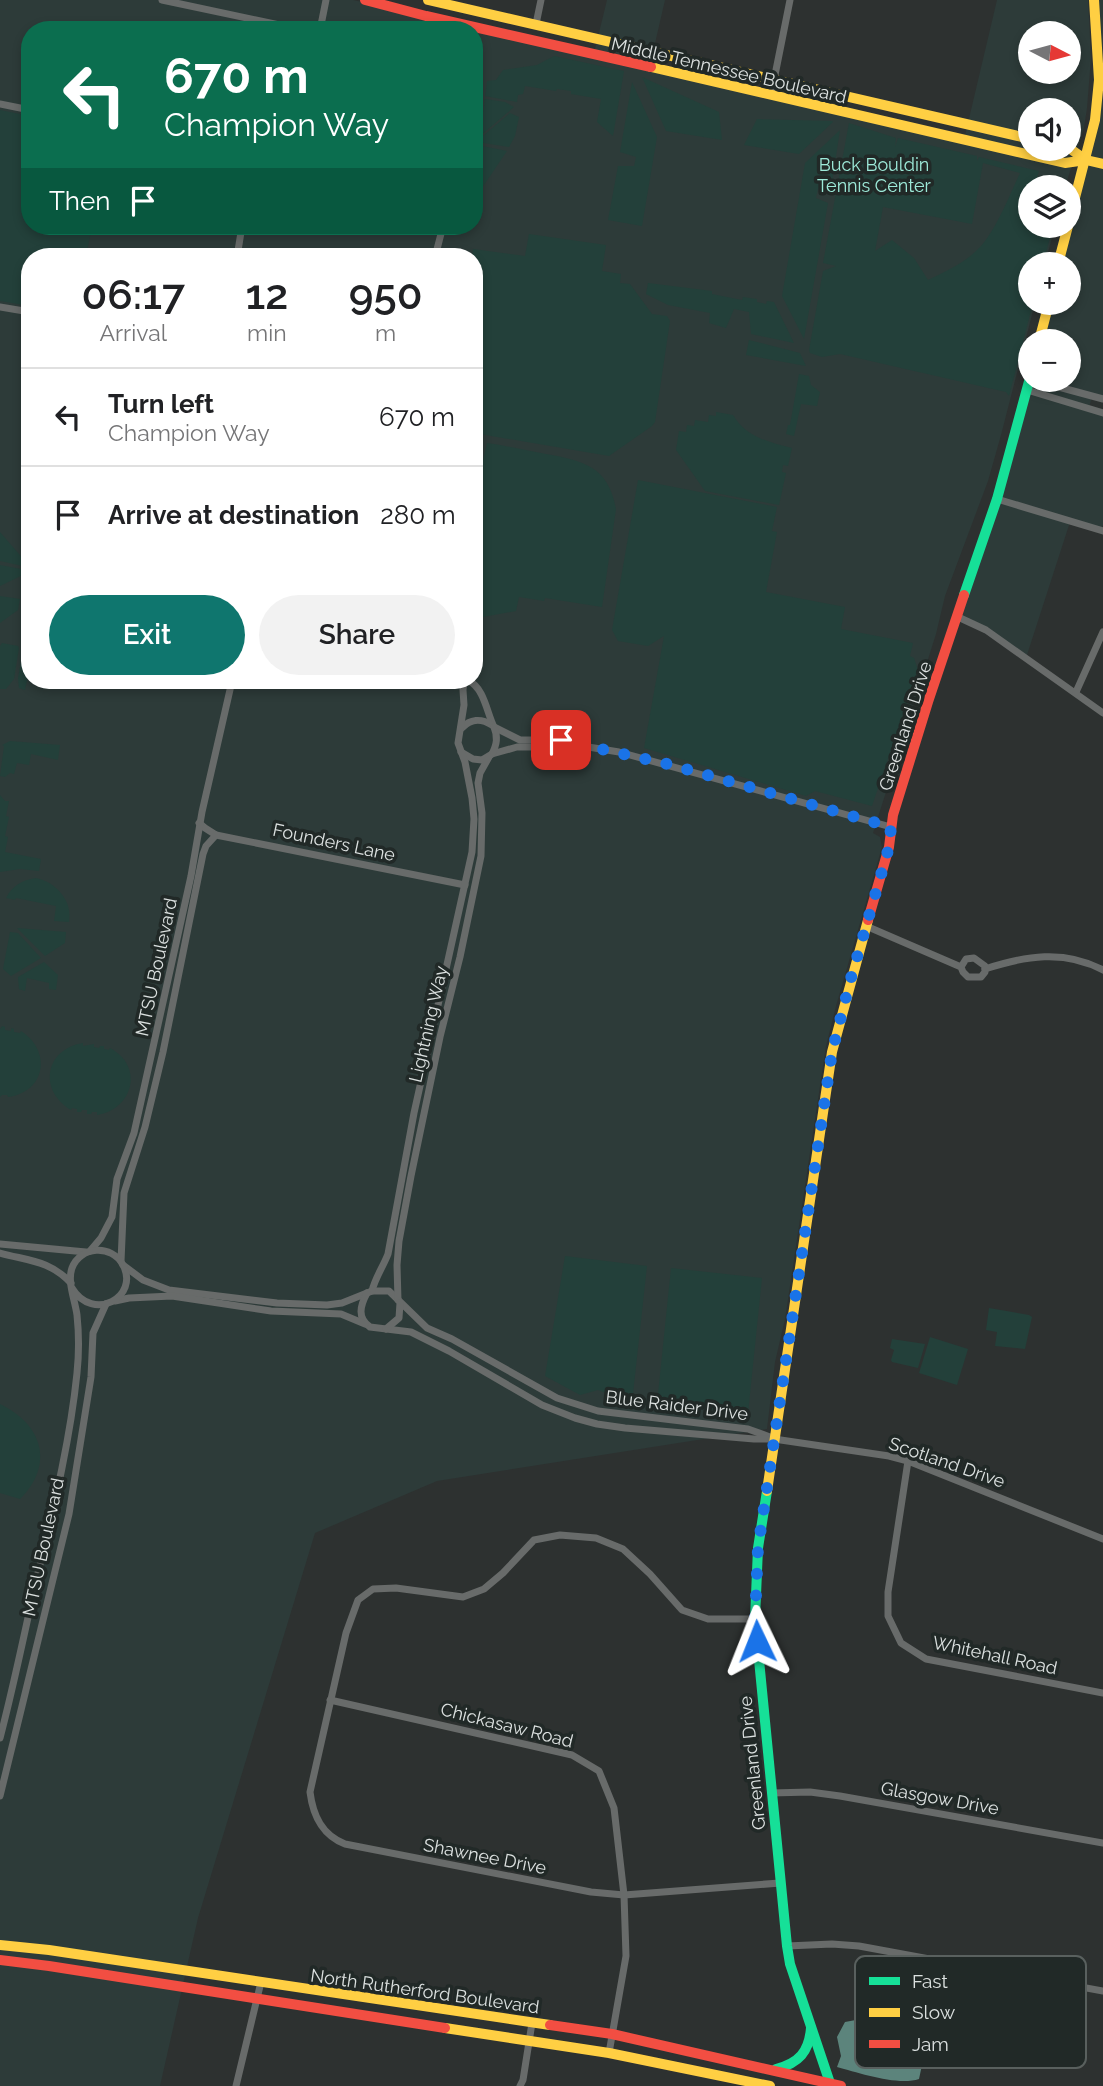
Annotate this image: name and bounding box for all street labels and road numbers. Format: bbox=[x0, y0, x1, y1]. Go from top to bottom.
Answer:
street label: Middle Tennessee Boulevard bbox=[609, 33, 849, 107]
street label: Greenland Drive bbox=[874, 658, 936, 793]
street label: Founders Lane bbox=[271, 819, 398, 865]
street label: MTSU Boulevard bbox=[131, 896, 181, 1038]
street label: Lightning Way bbox=[404, 963, 452, 1084]
street label: Blue Raider Drive bbox=[605, 1386, 750, 1424]
street label: Scotland Drive bbox=[886, 1432, 1008, 1492]
street label: MTSU Boulevard bbox=[18, 1476, 68, 1618]
street label: Whitehall Road bbox=[931, 1632, 1059, 1678]
street label: Greenland Drive bbox=[734, 1695, 769, 1831]
street label: Chickasaw Road bbox=[438, 1698, 576, 1752]
street label: Glasgow Drive bbox=[879, 1777, 1001, 1819]
street label: Shawnee Drive bbox=[422, 1834, 549, 1878]
street label: North Rutherford Boulevard bbox=[309, 1965, 541, 2017]

